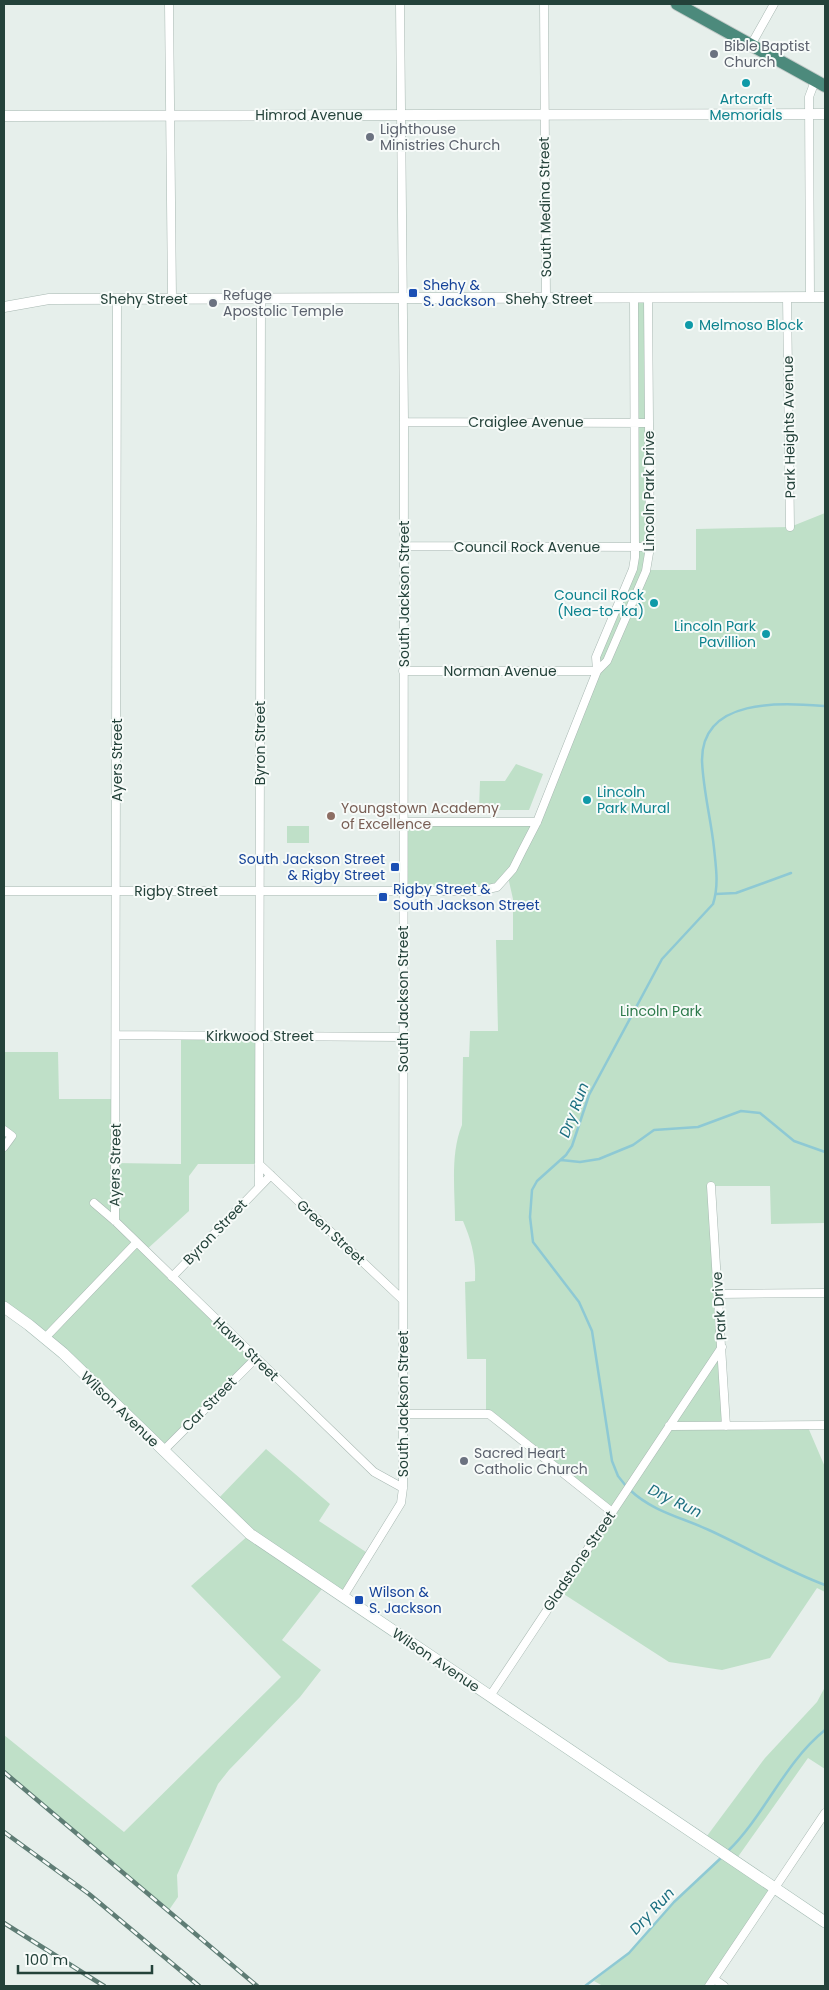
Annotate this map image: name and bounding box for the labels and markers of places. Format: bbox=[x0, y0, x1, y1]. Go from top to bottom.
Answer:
place label: Bible Baptist Church bbox=[724, 36, 810, 72]
marker: Bible Baptist Church bbox=[708, 48, 720, 60]
marker: Artcraft Memorials bbox=[740, 77, 752, 89]
place label: Artcraft Memorials bbox=[710, 89, 783, 125]
place label: Lighthouse Ministries Church bbox=[380, 119, 500, 155]
marker: Lighthouse Ministries Church bbox=[364, 131, 376, 143]
place label: Shehy & S. Jackson bbox=[423, 275, 496, 311]
place label: Refuge Apostolic Temple bbox=[223, 285, 344, 321]
marker: Shehy & S. Jackson bbox=[407, 287, 419, 299]
marker: Refuge Apostolic Temple bbox=[207, 297, 219, 309]
place label: Melmoso Block bbox=[699, 315, 804, 335]
marker: Melmoso Block bbox=[683, 319, 695, 331]
place label: Council Rock (Nea-to-ka) bbox=[554, 585, 645, 621]
marker: Council Rock (Nea-to-ka) bbox=[648, 597, 660, 609]
place label: Lincoln Park Pavillion bbox=[674, 616, 757, 652]
marker: Lincoln Park Pavillion bbox=[760, 628, 772, 640]
place label: Lincoln Park Mural bbox=[597, 782, 670, 818]
marker: Lincoln Park Mural bbox=[581, 794, 593, 806]
place label: Youngstown Academy of Excellence bbox=[341, 798, 499, 834]
marker: Youngstown Academy of Excellence bbox=[325, 810, 337, 822]
place label: South Jackson Street & Rigby Street bbox=[239, 849, 385, 885]
marker: South Jackson Street & Rigby Street bbox=[389, 861, 401, 873]
place label: Rigby Street & South Jackson Street bbox=[393, 879, 539, 915]
marker: Rigby Street & South Jackson Street bbox=[377, 891, 389, 903]
place label: Sacred Heart Catholic Church bbox=[474, 1443, 588, 1479]
marker: Sacred Heart Catholic Church bbox=[458, 1455, 470, 1467]
place label: Wilson & S. Jackson bbox=[369, 1582, 442, 1618]
marker: Wilson & S. Jackson bbox=[353, 1594, 365, 1606]

